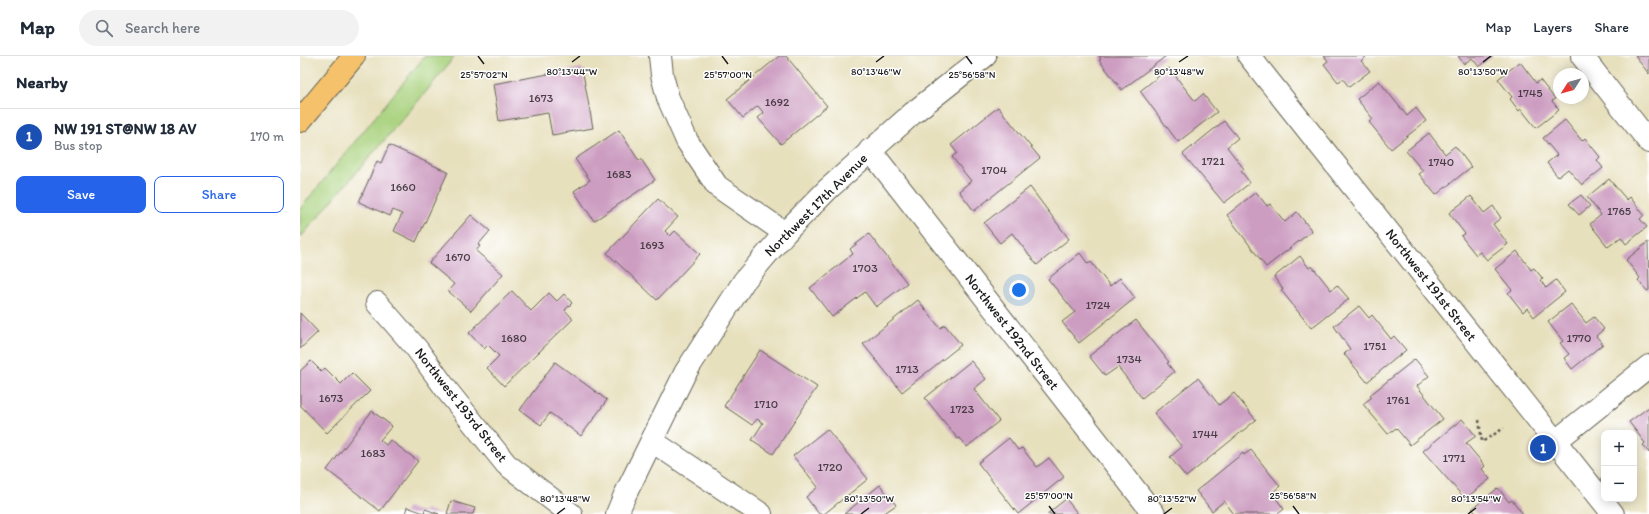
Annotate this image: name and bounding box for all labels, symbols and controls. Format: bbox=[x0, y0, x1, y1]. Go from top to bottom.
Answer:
search box bbox=[79, 10, 359, 46]
text: Map bbox=[20, 16, 55, 39]
icon: search bbox=[93, 17, 115, 39]
text: Search here bbox=[125, 19, 200, 37]
text: Map bbox=[1486, 19, 1511, 36]
text: Layers bbox=[1533, 19, 1572, 36]
text: Share bbox=[1594, 19, 1629, 36]
text: 80°13'44"W bbox=[547, 65, 598, 78]
text: 80°13'46"W bbox=[851, 65, 901, 78]
text: 80°13'48"W bbox=[1154, 65, 1205, 78]
text: 80°13'50"W bbox=[1458, 65, 1509, 78]
text: 25°57'02"N bbox=[460, 68, 508, 81]
text: 25°57'00"N bbox=[704, 68, 752, 81]
text: 25°56'58"N bbox=[949, 68, 996, 81]
north arrow bbox=[1553, 68, 1589, 104]
text: Nearby bbox=[16, 72, 68, 92]
house number: 1745 bbox=[1517, 86, 1543, 100]
house number: 1673 bbox=[529, 91, 554, 105]
house number: 1692 bbox=[765, 95, 790, 109]
text: NW 191 ST@NW 18 AV bbox=[54, 120, 196, 138]
text: 1 bbox=[26, 129, 32, 144]
text: 170 m bbox=[250, 129, 284, 144]
text: Bus stop bbox=[54, 138, 102, 153]
street label: Northwest 17th Avenue bbox=[761, 150, 871, 260]
house number: 1721 bbox=[1201, 154, 1225, 168]
house number: 1740 bbox=[1428, 155, 1454, 169]
house number: 1704 bbox=[981, 163, 1007, 177]
house number: 1683 bbox=[606, 167, 632, 181]
button: Save bbox=[16, 176, 146, 213]
button: Share bbox=[154, 176, 284, 213]
house number: 1660 bbox=[390, 180, 416, 194]
house number: 1765 bbox=[1607, 204, 1631, 218]
street label: Northwest 191st Street bbox=[1382, 225, 1480, 345]
house number: 1693 bbox=[640, 238, 665, 252]
house number: 1670 bbox=[445, 250, 471, 264]
house number: 1703 bbox=[852, 261, 878, 275]
street label: Northwest 192nd Street bbox=[961, 271, 1063, 393]
your location bbox=[1009, 280, 1029, 300]
house number: 1724 bbox=[1085, 298, 1111, 312]
house number: 1680 bbox=[501, 331, 527, 345]
house number: 1770 bbox=[1567, 331, 1591, 345]
house number: 1751 bbox=[1363, 339, 1387, 353]
street label: Northwest 193rd Street bbox=[411, 344, 511, 466]
house number: 1734 bbox=[1116, 352, 1142, 366]
house number: 1713 bbox=[895, 362, 919, 376]
house number: 1673 bbox=[319, 391, 344, 405]
house number: 1761 bbox=[1386, 393, 1410, 407]
house number: 1710 bbox=[754, 397, 778, 411]
house number: 1723 bbox=[950, 402, 975, 416]
house number: 1744 bbox=[1192, 427, 1218, 441]
map controls bbox=[1601, 430, 1637, 502]
button: + bbox=[1601, 430, 1637, 466]
pin: 1 bbox=[1530, 433, 1556, 463]
house number: 1683 bbox=[360, 446, 386, 460]
house number: 1771 bbox=[1442, 451, 1466, 465]
house number: 1720 bbox=[817, 460, 843, 474]
button: − bbox=[1601, 466, 1637, 502]
text: 25°57'00"N bbox=[1025, 489, 1073, 502]
text: 25°56'58"N bbox=[1270, 489, 1317, 502]
text: 80°13'48"W bbox=[540, 492, 591, 505]
text: 80°13'50"W bbox=[844, 492, 895, 505]
text: 80°13'52"W bbox=[1147, 492, 1197, 505]
text: 80°13'54"W bbox=[1451, 492, 1501, 505]

